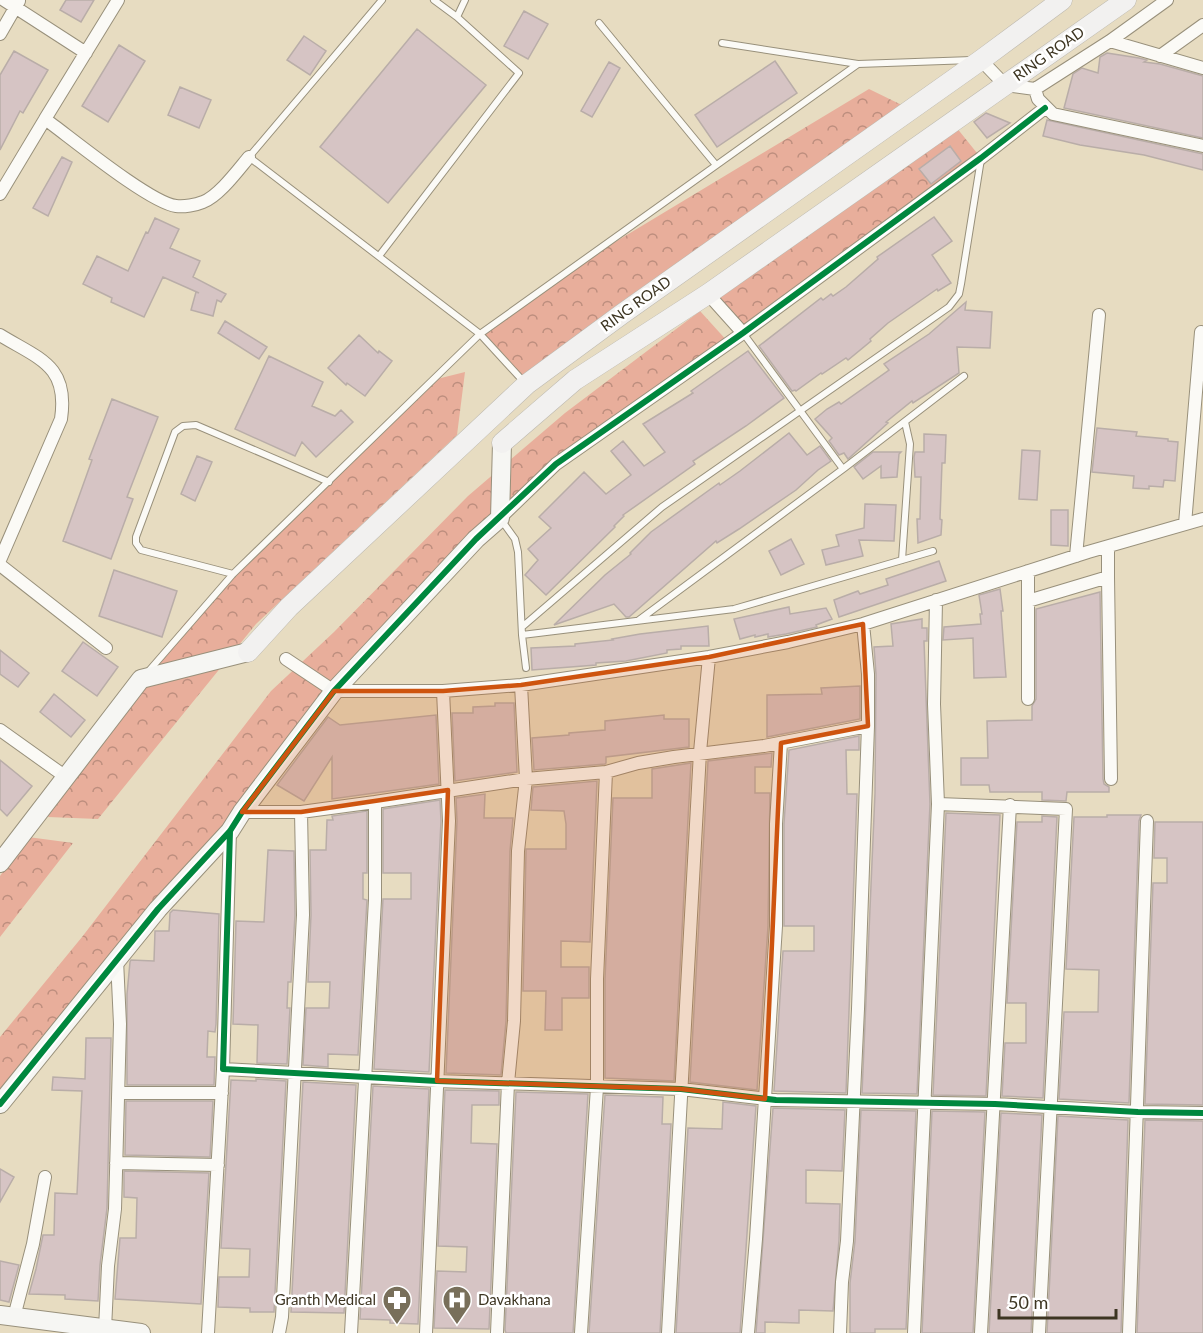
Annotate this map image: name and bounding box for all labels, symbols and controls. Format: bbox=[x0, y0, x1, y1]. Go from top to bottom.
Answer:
street label: RING ROAD bbox=[1009, 22, 1087, 84]
street label: RING ROAD bbox=[597, 272, 674, 335]
scale bar bbox=[999, 1282, 1116, 1320]
pharmacy icon: Granth Medical bbox=[381, 1284, 413, 1326]
hospital icon: Davakhana bbox=[441, 1284, 473, 1326]
place label: Granth Medical bbox=[275, 1290, 376, 1308]
place label: Davakhana bbox=[478, 1290, 551, 1308]
text: 50 m bbox=[1008, 1291, 1048, 1313]

